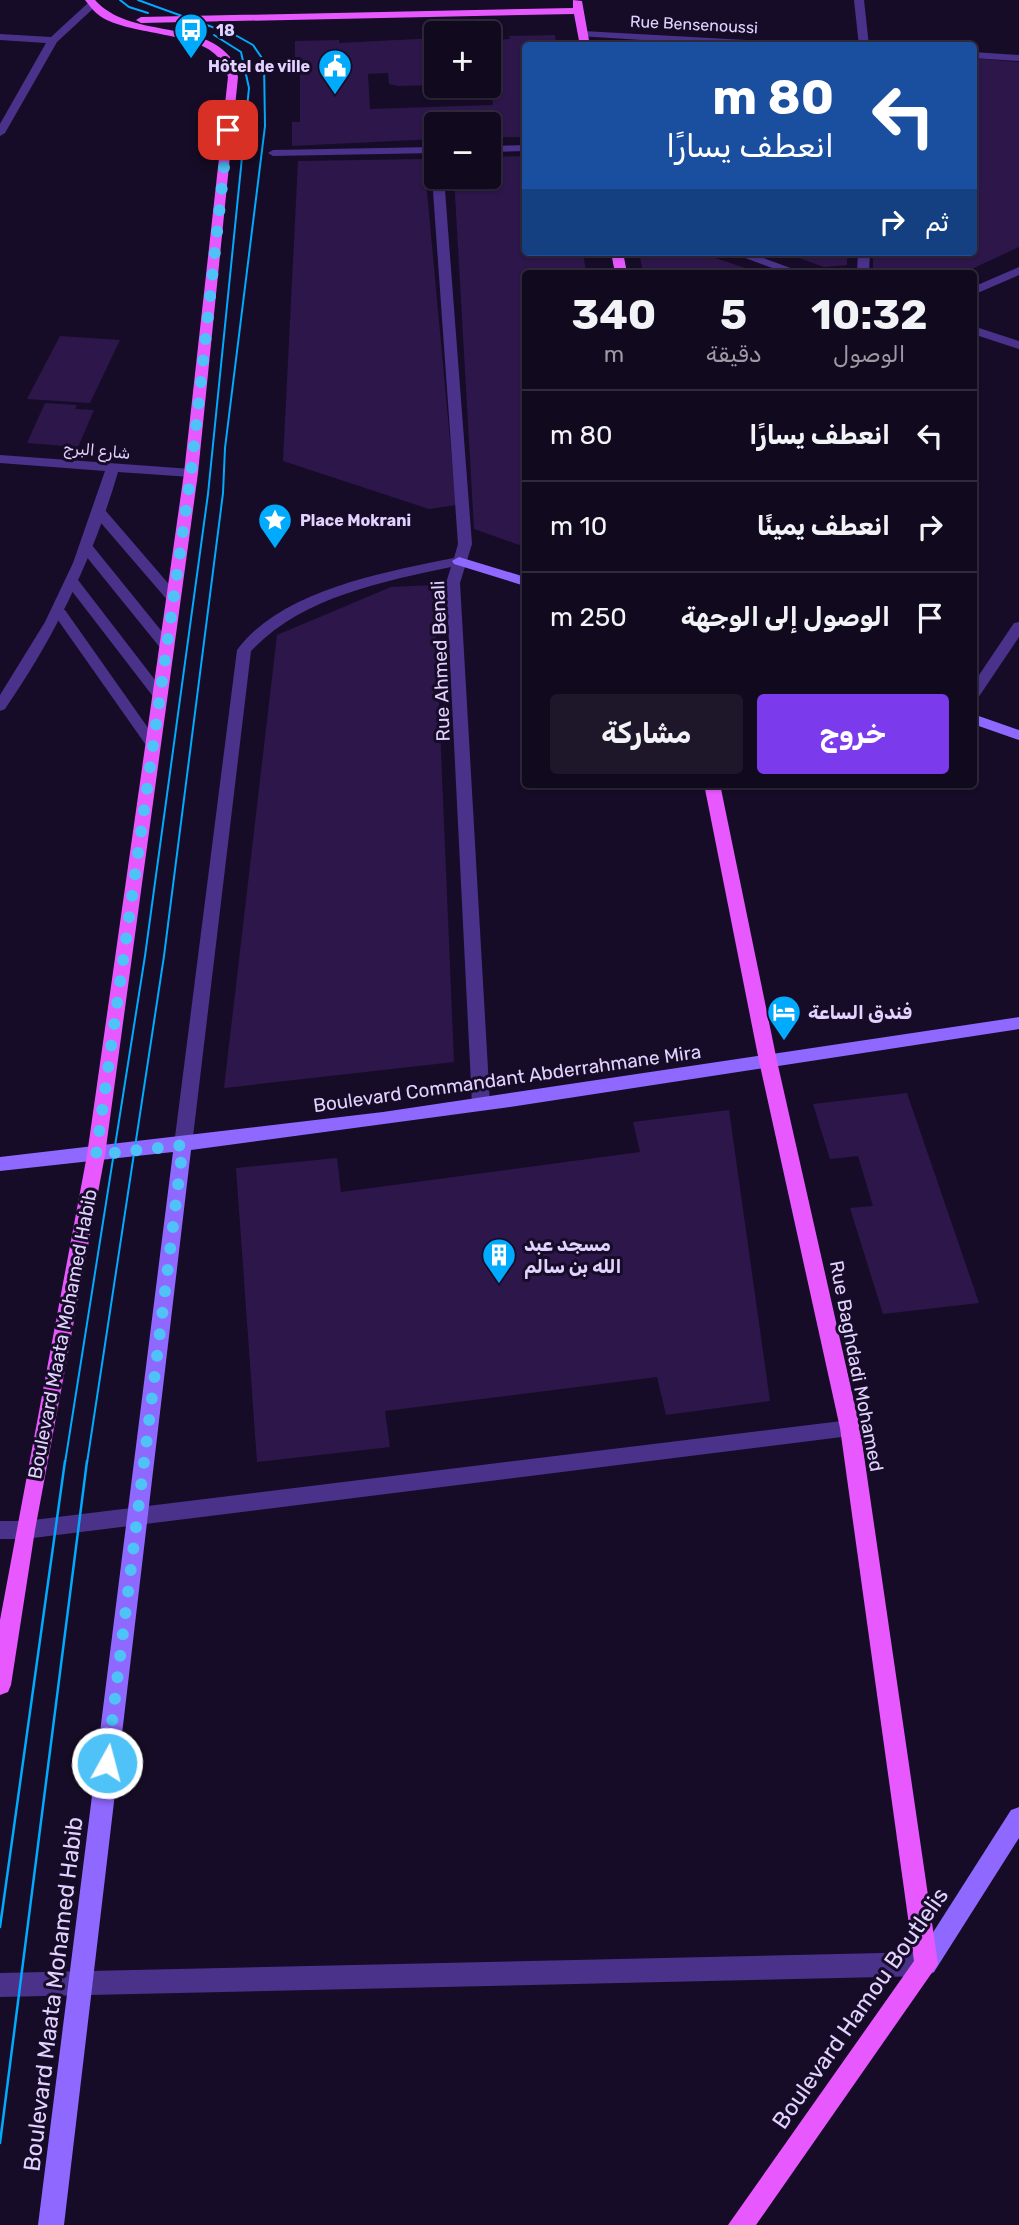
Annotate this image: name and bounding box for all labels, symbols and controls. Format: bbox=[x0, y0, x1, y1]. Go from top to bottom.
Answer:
bus stop icon: 18 bbox=[172, 11, 210, 60]
street label: Rue Bensenoussi bbox=[629, 12, 758, 37]
place label: 18 bbox=[216, 21, 235, 40]
map controls bbox=[424, 21, 501, 189]
button: + bbox=[424, 21, 501, 98]
public building icon: Hôtel de ville bbox=[316, 47, 354, 96]
place label: Hôtel de ville bbox=[208, 57, 310, 76]
text: 80 m bbox=[712, 68, 834, 126]
icon: left bbox=[858, 70, 949, 161]
pin bbox=[198, 100, 258, 160]
icon: arrive bbox=[209, 111, 247, 149]
button: − bbox=[424, 112, 501, 189]
text: انعطف يسارًا bbox=[666, 127, 834, 165]
icon: right bbox=[873, 203, 911, 241]
text: ثم bbox=[925, 207, 949, 238]
text: 340 bbox=[571, 290, 656, 340]
text: 5 bbox=[720, 290, 747, 340]
text: 10:32 bbox=[811, 290, 928, 340]
text: m bbox=[604, 340, 624, 368]
text: دقيقة bbox=[706, 340, 761, 368]
text: الوصول bbox=[833, 340, 905, 368]
icon: left bbox=[911, 417, 949, 455]
text: 80 m bbox=[550, 420, 613, 451]
text: انعطف يسارًا bbox=[749, 420, 890, 451]
street label: شارع البرج bbox=[63, 438, 131, 465]
place icon: Place Mokrani bbox=[256, 501, 294, 550]
icon: right bbox=[911, 508, 949, 546]
place label: Place Mokrani bbox=[300, 511, 411, 530]
text: 10 m bbox=[550, 511, 607, 542]
text: انعطف يمينًا bbox=[757, 511, 890, 542]
street label: Rue Ahmed Benali bbox=[426, 580, 455, 742]
icon: arrive bbox=[911, 599, 949, 637]
text: 250 m bbox=[550, 602, 627, 633]
text: الوصول إلى الوجهة bbox=[681, 602, 890, 633]
button: مشاركة bbox=[550, 694, 743, 774]
button: خروج bbox=[757, 694, 949, 774]
hotel icon: فندق الساعة bbox=[765, 993, 803, 1042]
place label: فندق الساعة bbox=[808, 1001, 912, 1024]
street label: Boulevard Commandant Abderrahmane Mira bbox=[312, 1040, 702, 1117]
street label: Boulevard Maata Mohamed Habib bbox=[23, 1187, 102, 1481]
place label: مسجد عبد الله بن سالم bbox=[524, 1233, 621, 1279]
building icon: مسجد عبد الله بن سالم bbox=[480, 1236, 518, 1285]
street label: Rue Baghdadi Mohamed bbox=[825, 1259, 888, 1474]
position arrow bbox=[70, 1726, 144, 1800]
street label: Boulevard Maata Mohamed Habib bbox=[17, 1815, 89, 2173]
street label: Boulevard Hamou Boutlelis bbox=[766, 1882, 954, 2134]

